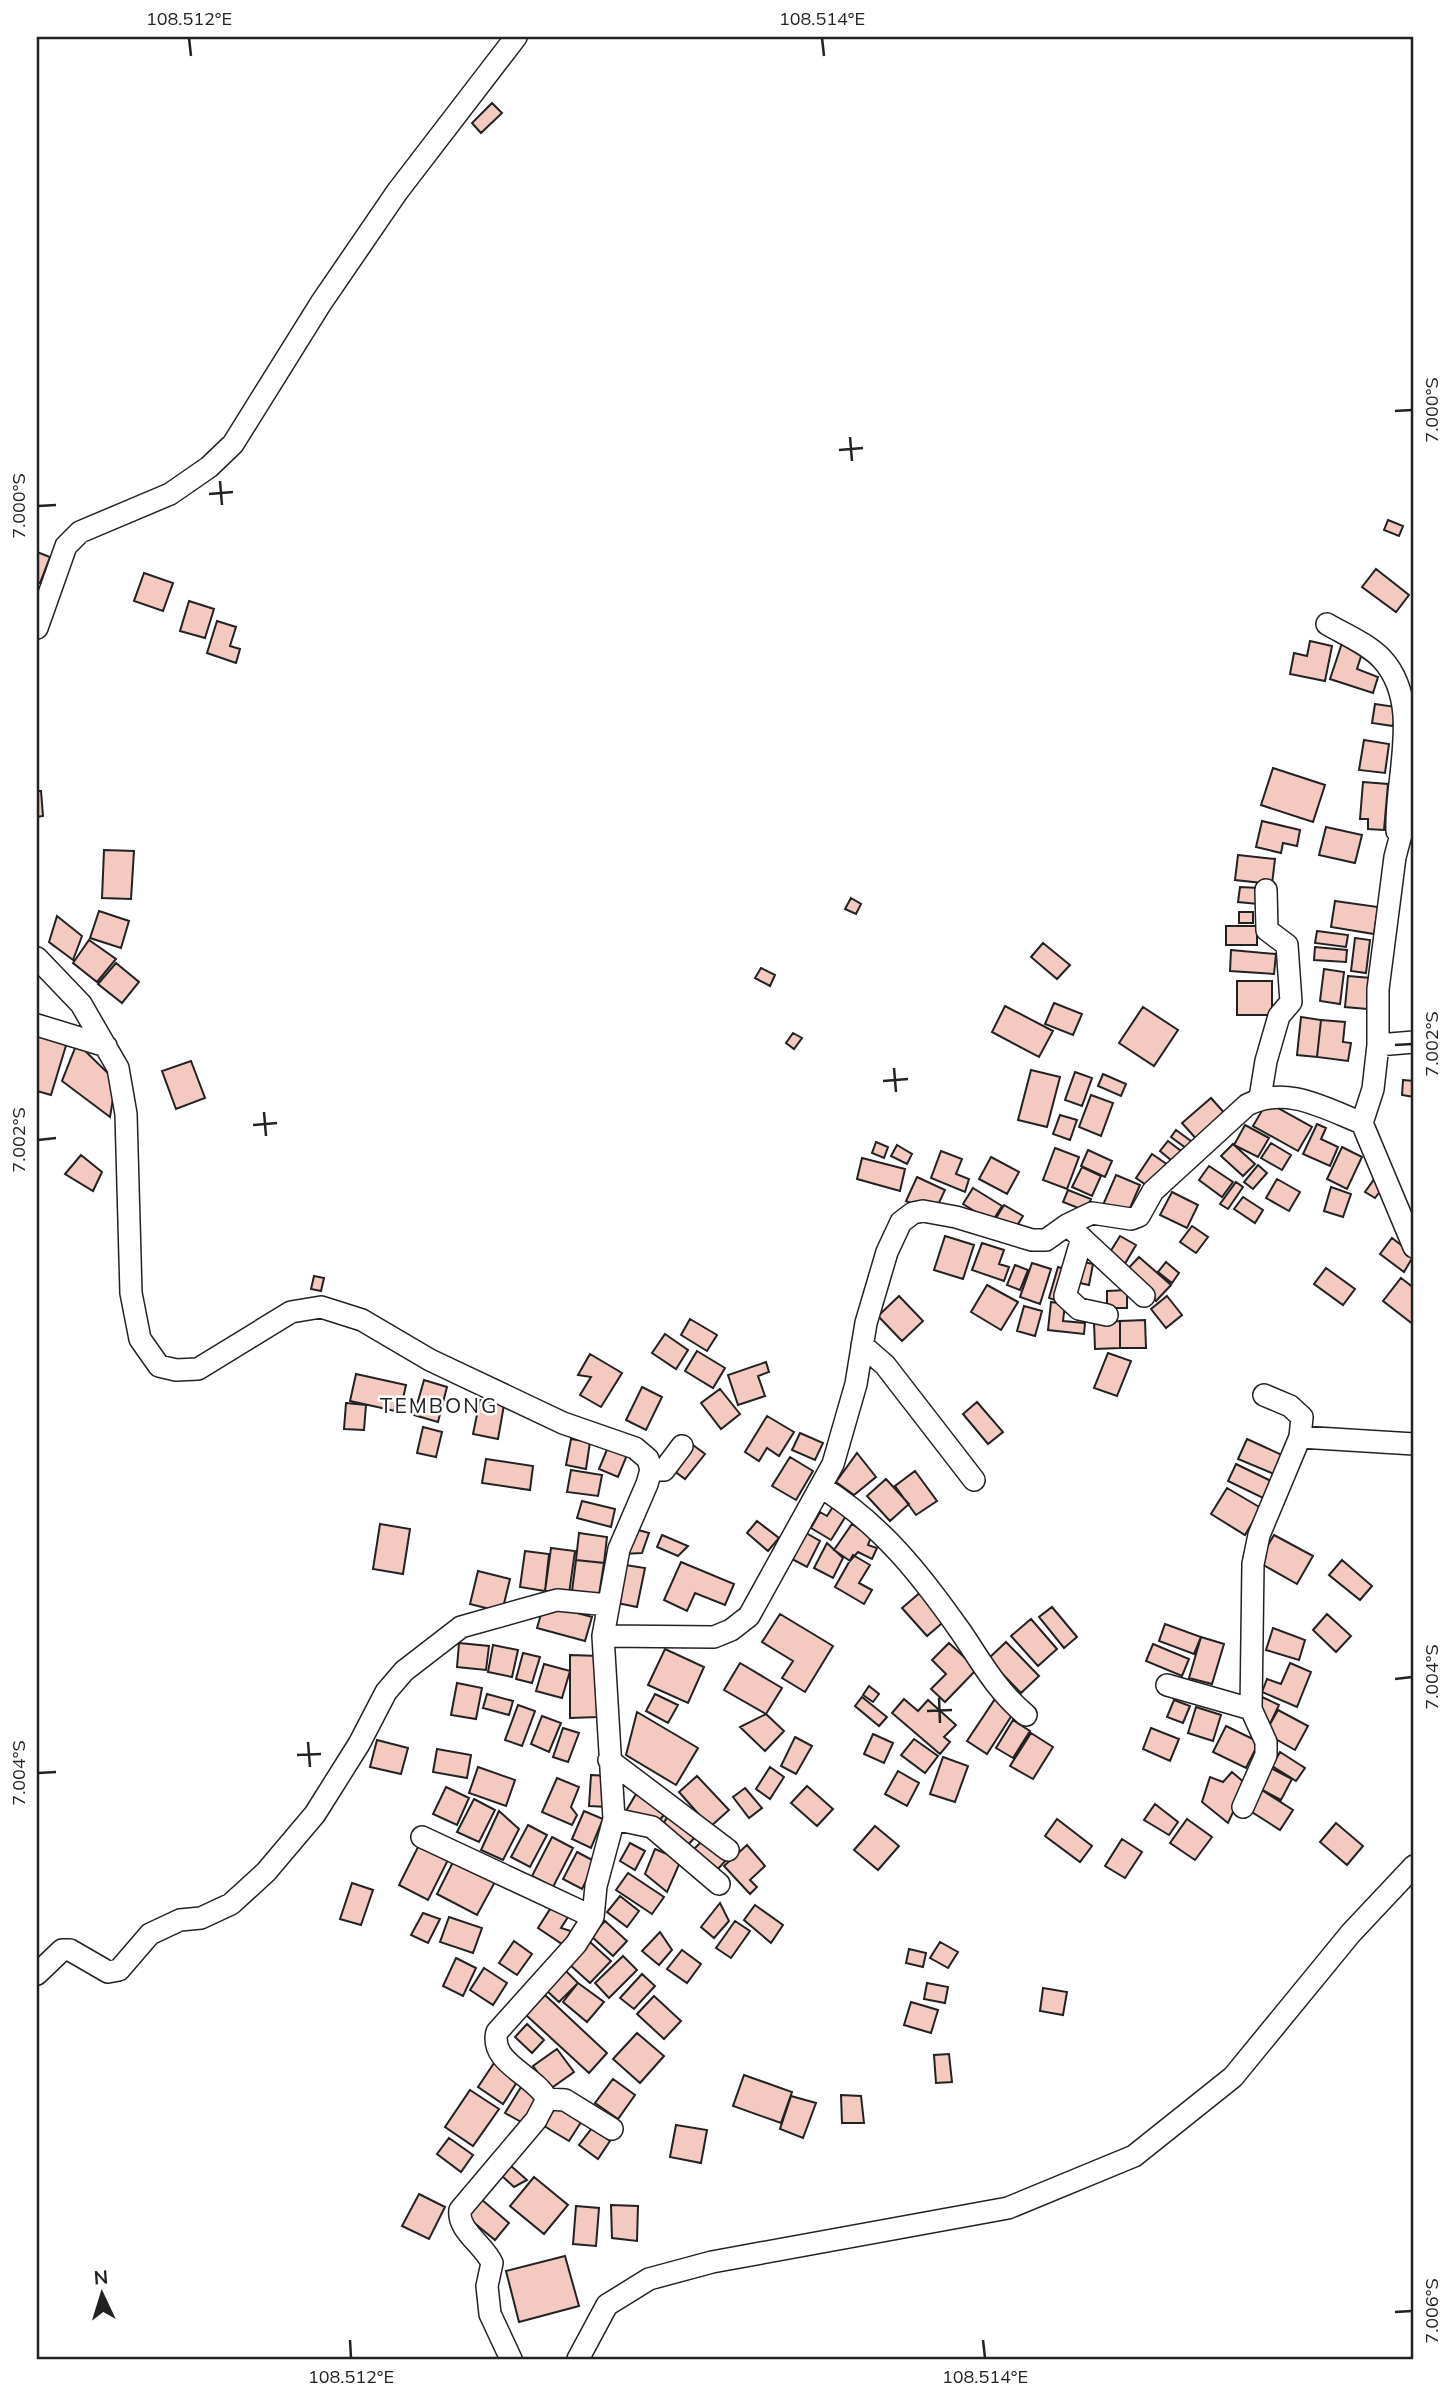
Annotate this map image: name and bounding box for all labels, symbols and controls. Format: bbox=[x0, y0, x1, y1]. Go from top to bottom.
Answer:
text: 108.512°E bbox=[146, 7, 232, 30]
text: 108.514°E bbox=[779, 7, 865, 30]
text: 7.000°S bbox=[1420, 377, 1443, 443]
text: 7.000°S bbox=[7, 473, 30, 539]
text: 7.002°S bbox=[1420, 1011, 1443, 1077]
text: 7.002°S bbox=[7, 1107, 30, 1173]
district label: TEMBONG bbox=[380, 1392, 498, 1418]
text: 7.004°S bbox=[1420, 1644, 1443, 1710]
text: 7.004°S bbox=[7, 1740, 30, 1806]
north arrow bbox=[66, 2260, 136, 2330]
text: N bbox=[93, 2265, 109, 2290]
text: 7.006°S bbox=[1420, 2278, 1443, 2344]
text: 108.512°E bbox=[308, 2365, 394, 2388]
text: 108.514°E bbox=[942, 2365, 1028, 2388]

